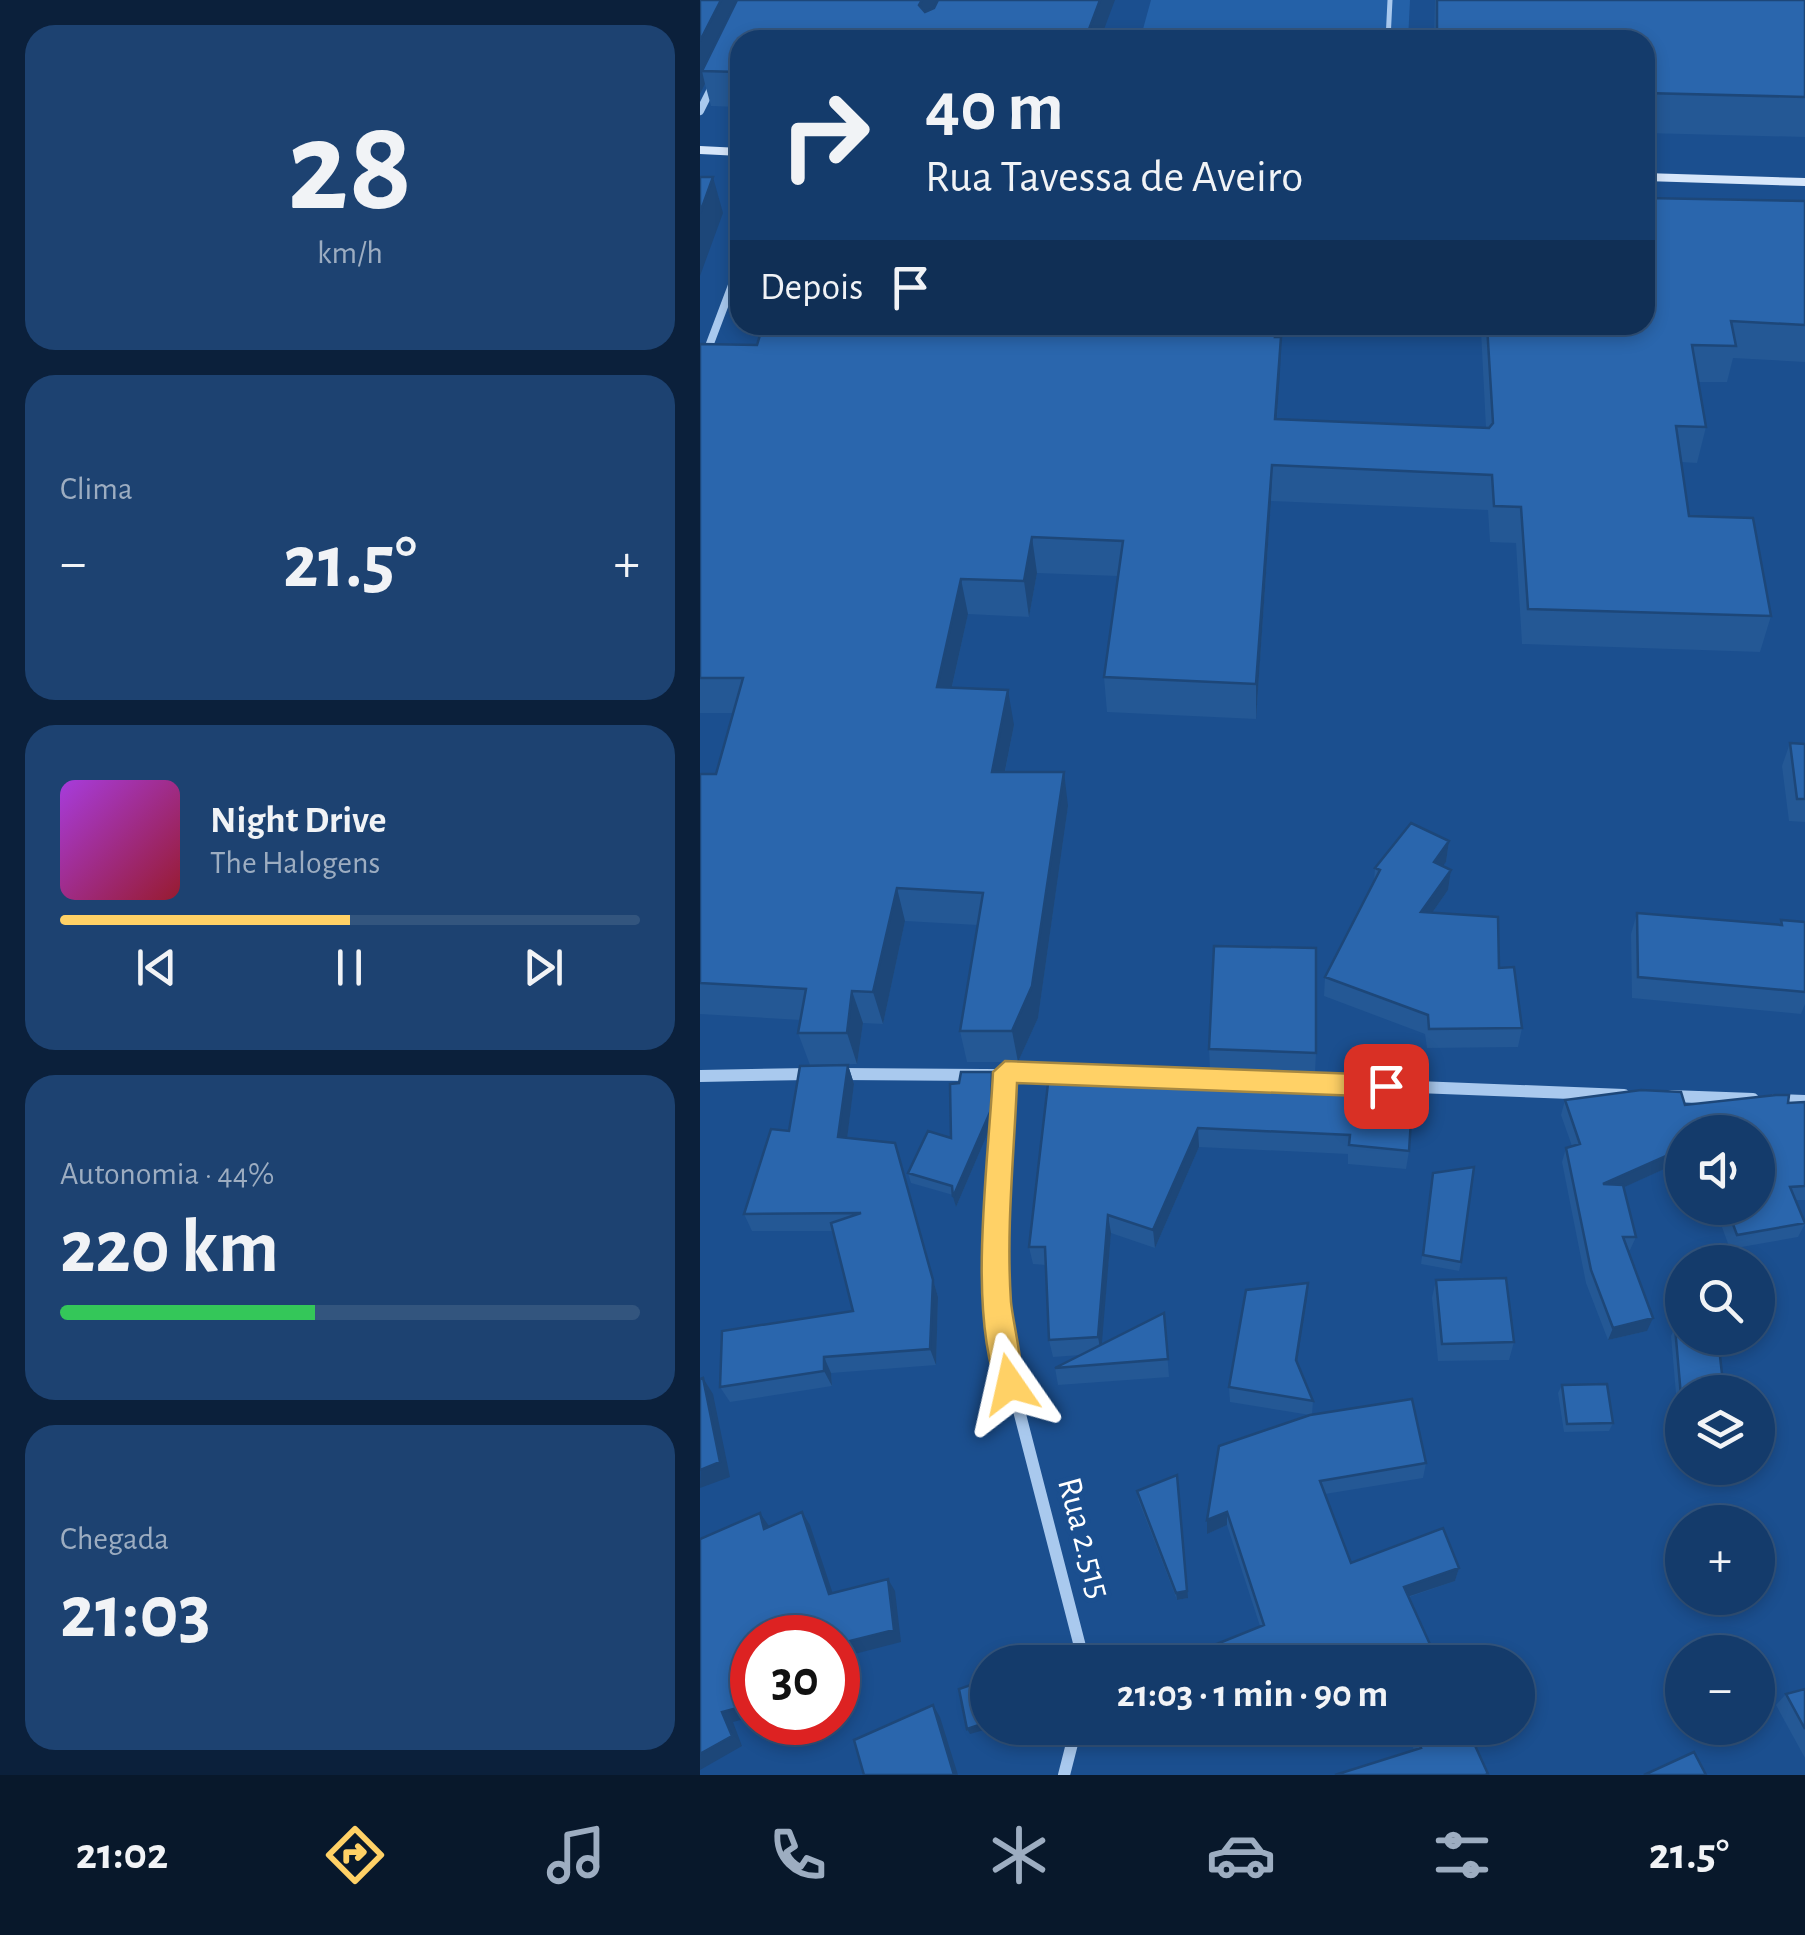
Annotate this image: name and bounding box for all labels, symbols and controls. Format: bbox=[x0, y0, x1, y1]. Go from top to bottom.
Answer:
icon: right bbox=[760, 70, 890, 200]
text: 40 m bbox=[925, 73, 1064, 143]
text: 28 bbox=[287, 104, 413, 234]
text: Rua Tavessa de Aveiro bbox=[925, 155, 1303, 200]
text: km/h bbox=[317, 237, 383, 269]
icon: arrive bbox=[883, 260, 938, 315]
text: Depois bbox=[760, 269, 863, 307]
text: Clima bbox=[60, 473, 133, 505]
text: 21.5° bbox=[283, 526, 417, 601]
text: − bbox=[60, 536, 86, 591]
text: + bbox=[614, 536, 640, 591]
text: Night Drive bbox=[210, 802, 386, 840]
text: The Halogens bbox=[210, 847, 380, 879]
icon: previous bbox=[129, 940, 184, 995]
icon: pause bbox=[322, 940, 377, 995]
icon: next bbox=[516, 940, 571, 995]
pin bbox=[1344, 1044, 1429, 1129]
icon: arrive bbox=[1359, 1059, 1414, 1114]
map controls bbox=[1665, 1115, 1775, 1745]
button: sound bbox=[1665, 1115, 1775, 1225]
text: Autonomia · 44% bbox=[60, 1158, 274, 1190]
text: 220 km bbox=[60, 1211, 279, 1286]
button: search bbox=[1665, 1245, 1775, 1355]
position arrow bbox=[958, 1332, 1062, 1436]
button: layers bbox=[1665, 1375, 1775, 1485]
street label: Rua 2.515 bbox=[1051, 1474, 1117, 1602]
button: + bbox=[1665, 1505, 1775, 1615]
text: Chegada bbox=[60, 1523, 169, 1555]
text: 21:03 bbox=[60, 1576, 211, 1651]
speed limit sign: 30 bbox=[730, 1615, 860, 1745]
button: − bbox=[1665, 1635, 1775, 1745]
text: 21:03 · 1 min · 90 m bbox=[1117, 1676, 1388, 1714]
icon: directions bbox=[320, 1820, 390, 1890]
icon: music bbox=[541, 1820, 611, 1890]
icon: phone bbox=[763, 1820, 833, 1890]
icon: climate bbox=[984, 1820, 1054, 1890]
icon: car bbox=[1206, 1820, 1276, 1890]
icon: filters bbox=[1427, 1820, 1497, 1890]
text: 21:02 bbox=[76, 1832, 168, 1877]
text: 21.5° bbox=[1649, 1832, 1729, 1877]

